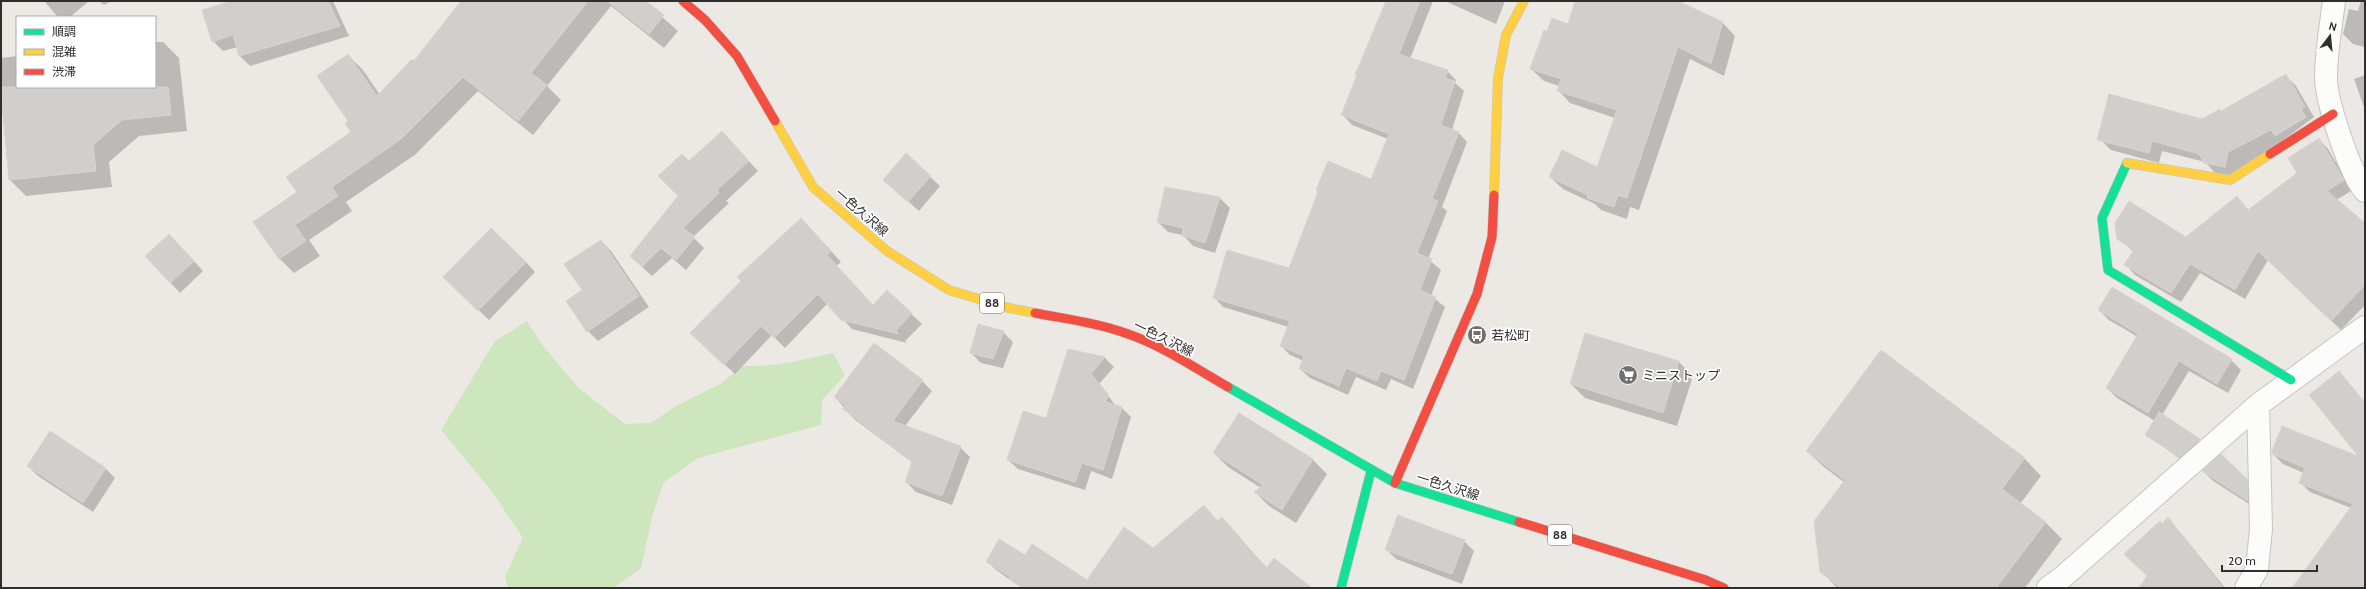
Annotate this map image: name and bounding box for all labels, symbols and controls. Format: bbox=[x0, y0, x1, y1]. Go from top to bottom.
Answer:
legend bbox=[16, 16, 156, 88]
north arrow bbox=[2310, 16, 2350, 56]
text: N bbox=[2327, 19, 2338, 34]
text: 順調 bbox=[52, 24, 76, 39]
text: 混雑 bbox=[52, 44, 76, 59]
text: 渋滞 bbox=[52, 64, 76, 79]
street label: 一色久沢線 bbox=[832, 185, 892, 239]
road number: 88 bbox=[980, 293, 1004, 313]
street label: 一色久沢線 bbox=[1131, 317, 1197, 359]
bus stop icon: 若松町 bbox=[1466, 324, 1488, 346]
place label: 若松町 bbox=[1491, 327, 1530, 343]
supermarket icon: ミニストップ bbox=[1617, 364, 1639, 386]
place label: ミニストップ bbox=[1642, 367, 1720, 383]
street label: 一色久沢線 bbox=[1415, 469, 1481, 503]
road number: 88 bbox=[1548, 525, 1572, 545]
scale bar bbox=[2222, 547, 2317, 573]
text: 20 m bbox=[2228, 553, 2256, 568]

